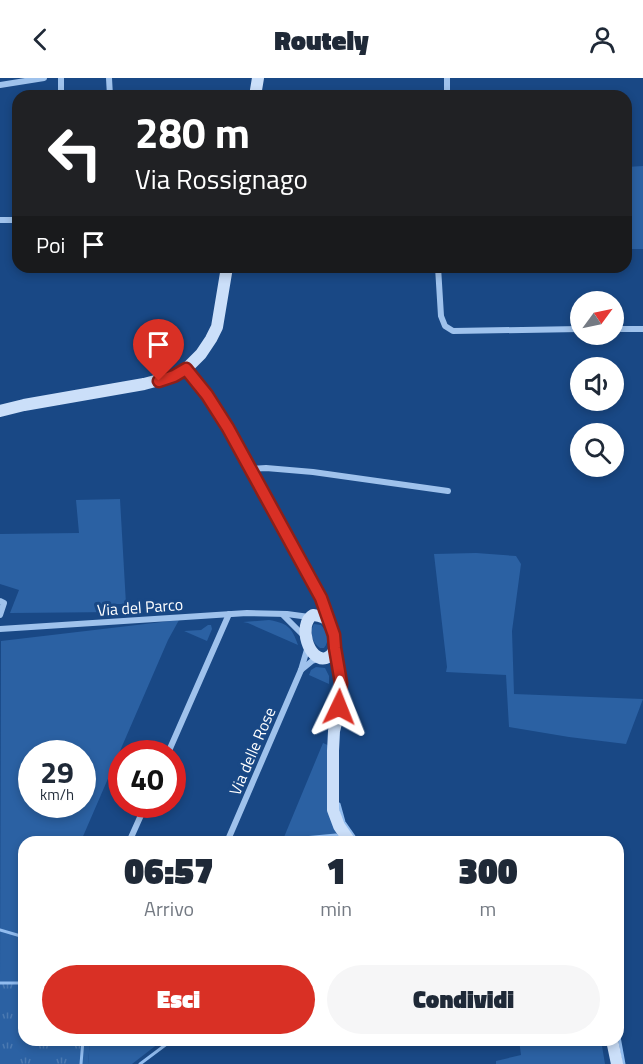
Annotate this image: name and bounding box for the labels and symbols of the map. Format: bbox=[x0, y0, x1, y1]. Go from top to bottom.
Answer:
north arrow bbox=[570, 291, 624, 345]
pin bbox=[133, 319, 184, 381]
street label: Via del Parco bbox=[96, 592, 184, 622]
position arrow bbox=[307, 675, 371, 739]
street label: Via delle Rose bbox=[223, 703, 281, 799]
speed limit sign: 40 bbox=[108, 740, 186, 818]

